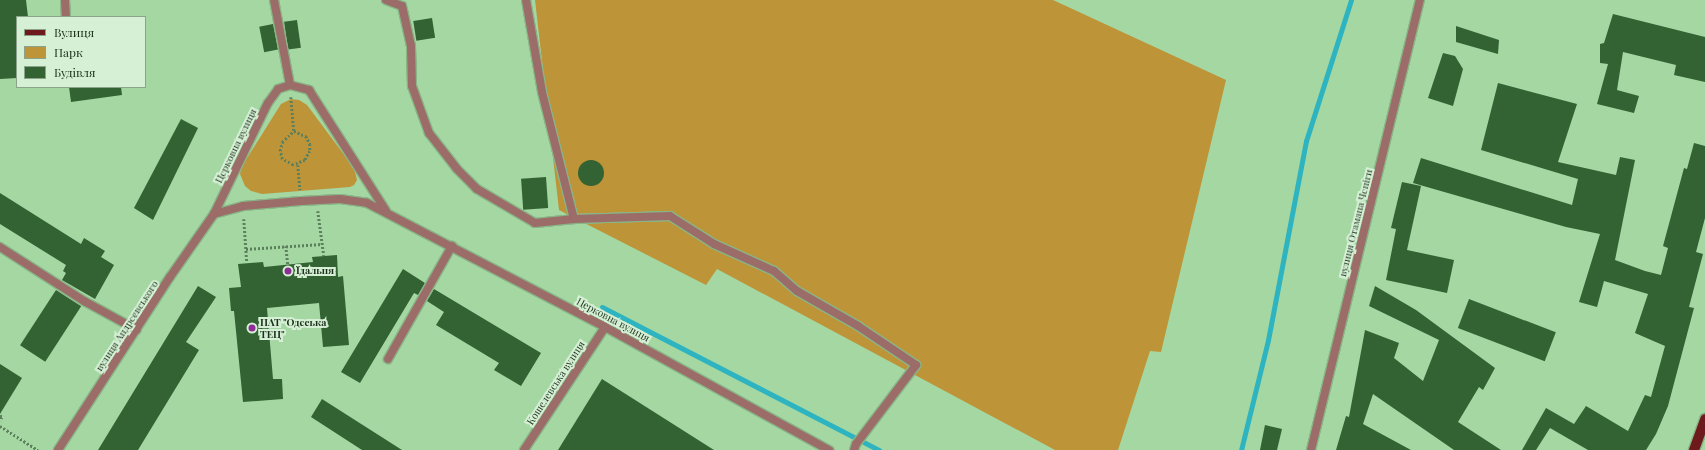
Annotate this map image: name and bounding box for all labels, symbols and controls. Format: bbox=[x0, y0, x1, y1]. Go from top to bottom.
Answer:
legend bbox=[16, 16, 146, 88]
text: Вулиця bbox=[54, 24, 94, 40]
text: Парк bbox=[54, 44, 83, 60]
text: Будівля bbox=[54, 64, 96, 80]
street label: Церковна вулиця bbox=[213, 107, 259, 185]
street label: вулиця Отамана Чепіги bbox=[1337, 168, 1375, 278]
place label: Їдальня bbox=[296, 265, 334, 277]
marker: Їдальня bbox=[283, 266, 293, 276]
street label: вулиця Андреєвського bbox=[93, 279, 161, 373]
street label: Церковна вулиця bbox=[574, 296, 652, 344]
place label: ПАТ "Одеська ТЕЦ" bbox=[260, 316, 327, 340]
marker: ПАТ "Одеська ТЕЦ" bbox=[247, 323, 257, 333]
street label: Кошелевська вулиця bbox=[524, 339, 588, 427]

